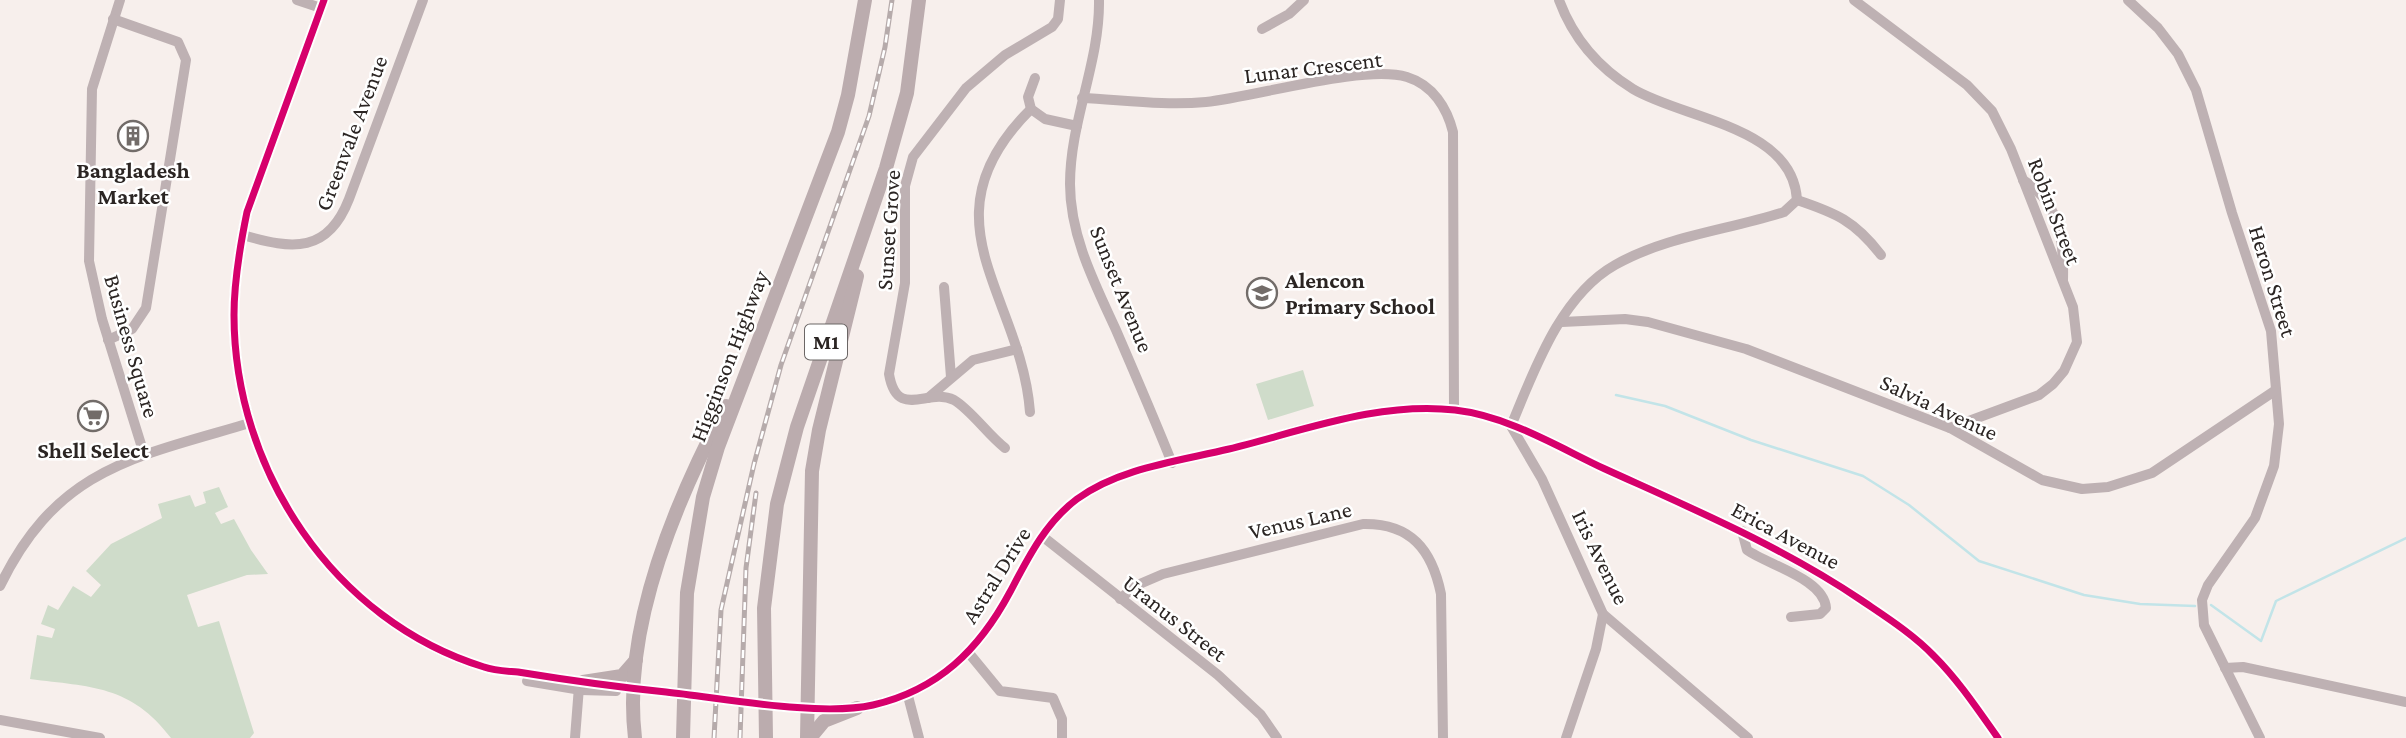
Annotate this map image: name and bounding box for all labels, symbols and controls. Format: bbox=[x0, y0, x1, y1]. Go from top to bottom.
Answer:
street label: Lunar Crescent bbox=[1242, 46, 1384, 88]
street label: Greenvale Avenue bbox=[309, 52, 393, 214]
building icon: Bangladesh Market bbox=[116, 119, 150, 153]
street label: Robin Street bbox=[2023, 154, 2087, 268]
place label: Bangladesh Market bbox=[76, 157, 190, 209]
street label: Sunset Grove bbox=[871, 169, 905, 291]
street label: Sunset Avenue bbox=[1085, 222, 1159, 356]
street label: Heron Street bbox=[2244, 222, 2302, 340]
street label: Higginson Highway bbox=[684, 266, 774, 445]
place label: Alencon Primary School bbox=[1284, 267, 1435, 319]
street label: Business Square bbox=[99, 271, 165, 421]
school or university icon: Alencon Primary School bbox=[1245, 276, 1279, 310]
road number: M1 bbox=[805, 324, 847, 360]
street label: Salvia Avenue bbox=[1876, 368, 2002, 446]
supermarket icon: Shell Select bbox=[76, 399, 110, 433]
place label: Shell Select bbox=[37, 437, 149, 463]
street label: Venus Lane bbox=[1246, 496, 1354, 544]
street label: Erica Avenue bbox=[1727, 496, 1845, 574]
street label: Iris Avenue bbox=[1567, 505, 1635, 609]
street label: Astral Drive bbox=[956, 522, 1036, 628]
street label: Uranus Street bbox=[1118, 569, 1233, 667]

